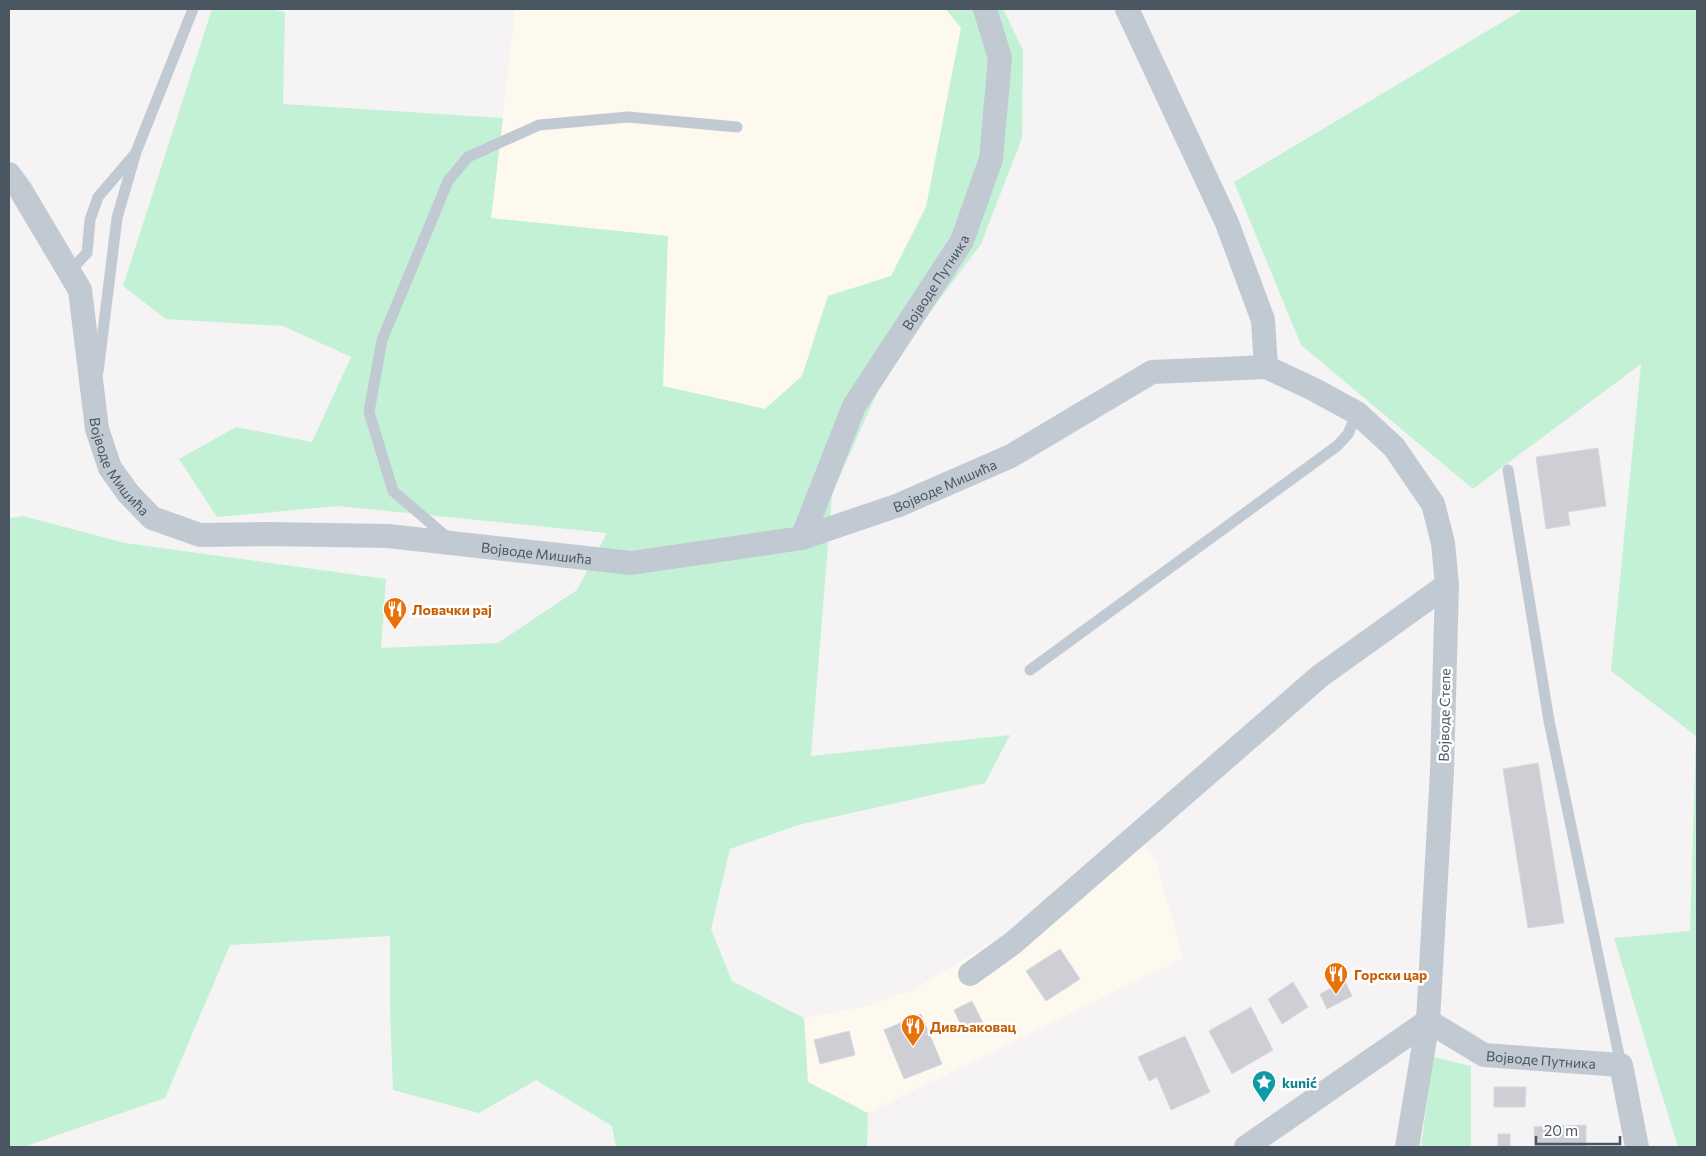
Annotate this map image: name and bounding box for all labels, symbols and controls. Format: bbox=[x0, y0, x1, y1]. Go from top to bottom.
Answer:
street label: Војводе Путника bbox=[898, 233, 972, 333]
street label: Војводе Мишића bbox=[87, 416, 153, 519]
street label: Војводе Мишића bbox=[890, 455, 999, 515]
street label: Војводе Мишића bbox=[480, 538, 593, 567]
restaurant icon: Ловачки рај bbox=[382, 596, 408, 630]
place label: Ловачки рај bbox=[412, 601, 492, 618]
street label: Војводе Степе bbox=[1435, 668, 1453, 762]
restaurant icon: Горски цар bbox=[1323, 961, 1349, 995]
place label: Горски цар bbox=[1354, 966, 1427, 983]
restaurant icon: Дивљаковац bbox=[900, 1013, 926, 1047]
place label: Дивљаковац bbox=[930, 1018, 1016, 1035]
street label: Војводе Путника bbox=[1485, 1047, 1596, 1072]
place icon: kunić bbox=[1251, 1069, 1277, 1103]
place label: kunić bbox=[1282, 1074, 1317, 1091]
scale bar bbox=[1536, 1114, 1620, 1146]
text: 20 m bbox=[1544, 1121, 1578, 1139]

